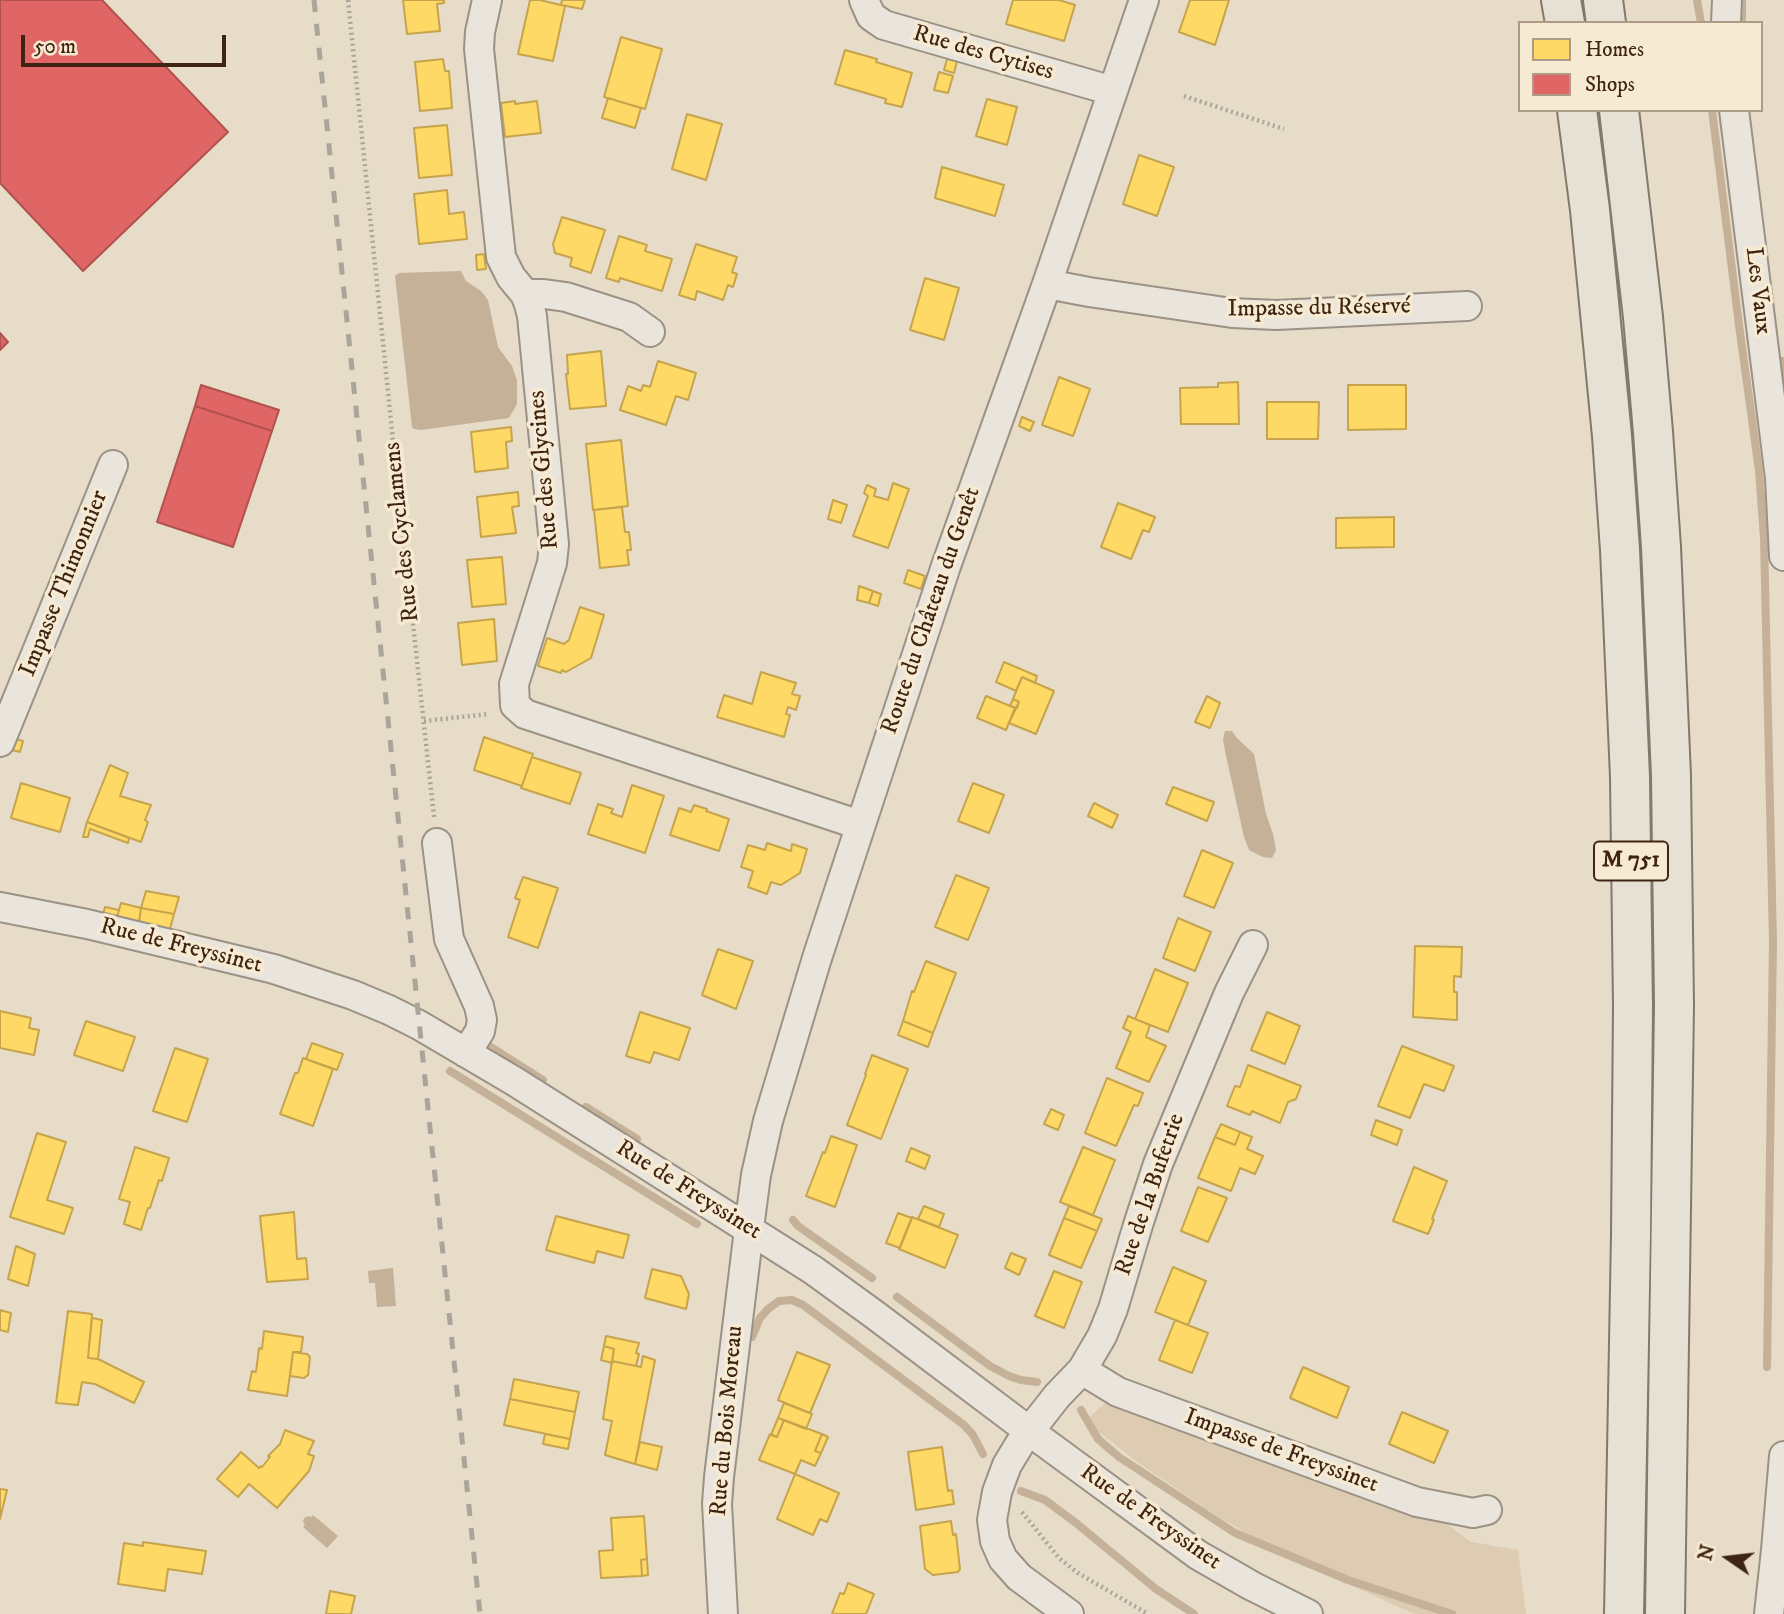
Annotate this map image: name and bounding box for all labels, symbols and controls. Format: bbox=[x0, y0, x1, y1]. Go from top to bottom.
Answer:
street label: Rue des Cytises bbox=[909, 20, 1057, 88]
scale bar bbox=[24, 21, 229, 65]
legend bbox=[1518, 21, 1763, 112]
text: 50 m bbox=[34, 34, 76, 60]
text: Homes bbox=[1585, 37, 1644, 63]
text: Shops bbox=[1585, 72, 1635, 98]
street label: Les Vaux bbox=[1737, 246, 1777, 336]
street label: Impasse du Réservé bbox=[1227, 293, 1411, 325]
street label: Rue des Glycines bbox=[524, 389, 566, 551]
street label: Rue des Cyclamens bbox=[379, 441, 427, 623]
street label: Route du Château du Genêt bbox=[876, 484, 988, 738]
street label: Impasse Thimonnier bbox=[15, 487, 115, 681]
road number: M 751 bbox=[1594, 842, 1668, 880]
street label: Rue de Freyssinet bbox=[97, 913, 265, 981]
street label: Rue de la Bufetrie bbox=[1110, 1110, 1192, 1280]
street label: Rue de Freyssinet bbox=[610, 1135, 766, 1247]
street label: Rue du Bois Moreau bbox=[705, 1324, 751, 1518]
street label: Impasse de Freyssinet bbox=[1180, 1404, 1382, 1500]
street label: Rue de Freyssinet bbox=[1074, 1459, 1226, 1577]
north arrow bbox=[1693, 1523, 1763, 1593]
text: N bbox=[1694, 1542, 1720, 1563]

